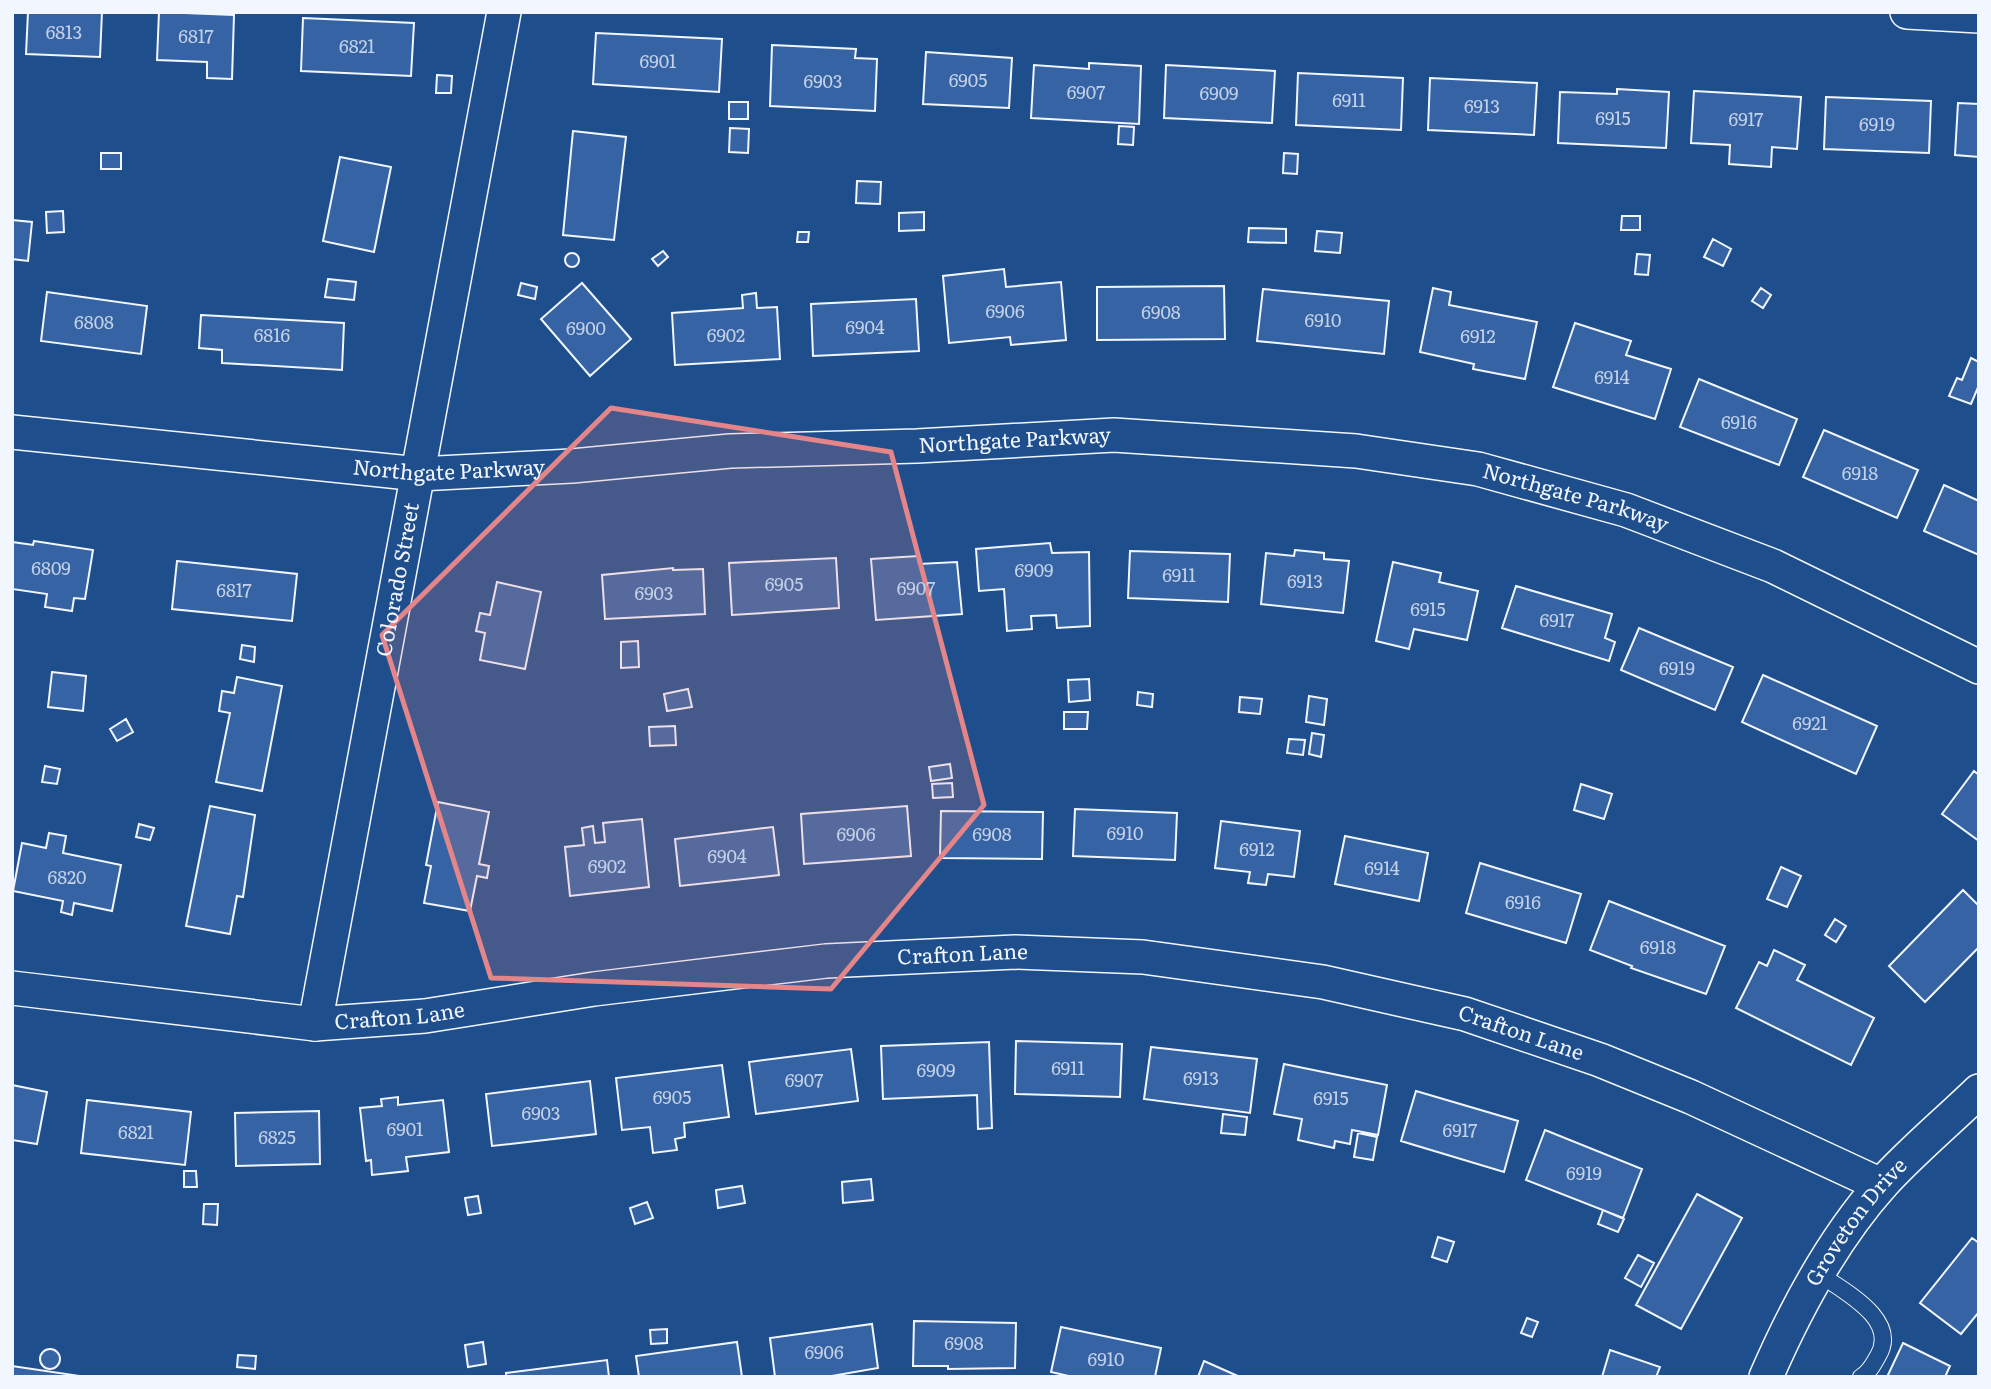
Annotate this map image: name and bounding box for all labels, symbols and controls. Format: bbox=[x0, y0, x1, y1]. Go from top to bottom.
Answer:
house number: 6813 bbox=[46, 18, 82, 45]
house number: 6817 bbox=[178, 22, 214, 49]
house number: 6821 bbox=[339, 32, 375, 59]
house number: 6901 bbox=[640, 47, 676, 74]
house number: 6905 bbox=[949, 66, 987, 93]
house number: 6903 bbox=[804, 67, 842, 94]
house number: 6907 bbox=[1067, 78, 1105, 105]
house number: 6909 bbox=[1200, 79, 1238, 106]
house number: 6911 bbox=[1332, 86, 1366, 113]
house number: 6913 bbox=[1464, 92, 1500, 119]
house number: 6915 bbox=[1595, 104, 1631, 131]
house number: 6917 bbox=[1729, 105, 1764, 132]
house number: 6919 bbox=[1859, 110, 1895, 137]
house number: 6906 bbox=[985, 297, 1025, 324]
house number: 6908 bbox=[1141, 298, 1181, 325]
house number: 6910 bbox=[1305, 306, 1341, 333]
house number: 6808 bbox=[74, 308, 114, 335]
house number: 6904 bbox=[845, 313, 885, 340]
house number: 6900 bbox=[566, 314, 606, 341]
house number: 6816 bbox=[254, 321, 291, 348]
house number: 6902 bbox=[707, 321, 745, 348]
house number: 6912 bbox=[1460, 322, 1496, 349]
house number: 6914 bbox=[1594, 363, 1630, 390]
house number: 6916 bbox=[1721, 408, 1757, 435]
street label: Northgate Parkway bbox=[918, 417, 1112, 459]
street label: Northgate Parkway bbox=[352, 449, 547, 487]
street label: Northgate Parkway bbox=[1480, 453, 1675, 538]
house number: 6918 bbox=[1842, 459, 1878, 486]
street label: Colorado Street bbox=[366, 499, 425, 659]
house number: 6809 bbox=[31, 554, 71, 581]
house number: 6909 bbox=[1015, 556, 1053, 583]
house number: 6911 bbox=[1162, 561, 1196, 588]
house number: 6913 bbox=[1287, 567, 1323, 594]
house number: 6905 bbox=[765, 570, 803, 597]
house number: 6907 bbox=[897, 574, 935, 601]
house number: 6817 bbox=[216, 576, 252, 603]
house number: 6903 bbox=[635, 579, 673, 606]
house number: 6915 bbox=[1410, 595, 1446, 622]
house number: 6917 bbox=[1540, 606, 1575, 633]
house number: 6919 bbox=[1659, 654, 1695, 681]
house number: 6921 bbox=[1792, 709, 1828, 736]
house number: 6910 bbox=[1107, 819, 1143, 846]
house number: 6906 bbox=[836, 820, 876, 847]
house number: 6908 bbox=[972, 820, 1012, 847]
house number: 6912 bbox=[1239, 835, 1275, 862]
house number: 6904 bbox=[707, 842, 747, 869]
house number: 6902 bbox=[588, 852, 626, 879]
house number: 6914 bbox=[1364, 854, 1400, 881]
house number: 6820 bbox=[48, 863, 86, 890]
house number: 6916 bbox=[1505, 888, 1541, 915]
house number: 6918 bbox=[1640, 933, 1676, 960]
street label: Crafton Lane bbox=[896, 934, 1029, 971]
street label: Crafton Lane bbox=[333, 992, 467, 1036]
street label: Crafton Lane bbox=[1455, 995, 1589, 1067]
house number: 6911 bbox=[1051, 1054, 1085, 1081]
house number: 6909 bbox=[917, 1056, 955, 1083]
house number: 6913 bbox=[1183, 1064, 1219, 1091]
house number: 6907 bbox=[785, 1066, 823, 1093]
house number: 6905 bbox=[653, 1083, 691, 1110]
house number: 6915 bbox=[1313, 1084, 1349, 1111]
house number: 6903 bbox=[522, 1099, 560, 1126]
house number: 6901 bbox=[387, 1115, 423, 1142]
house number: 6917 bbox=[1443, 1116, 1478, 1143]
house number: 6821 bbox=[118, 1118, 154, 1145]
house number: 6825 bbox=[258, 1123, 296, 1150]
street label: Groveton Drive bbox=[1796, 1149, 1913, 1291]
house number: 6919 bbox=[1566, 1159, 1602, 1186]
house number: 6908 bbox=[944, 1329, 984, 1356]
house number: 6906 bbox=[804, 1338, 844, 1365]
house number: 6910 bbox=[1088, 1345, 1124, 1372]

